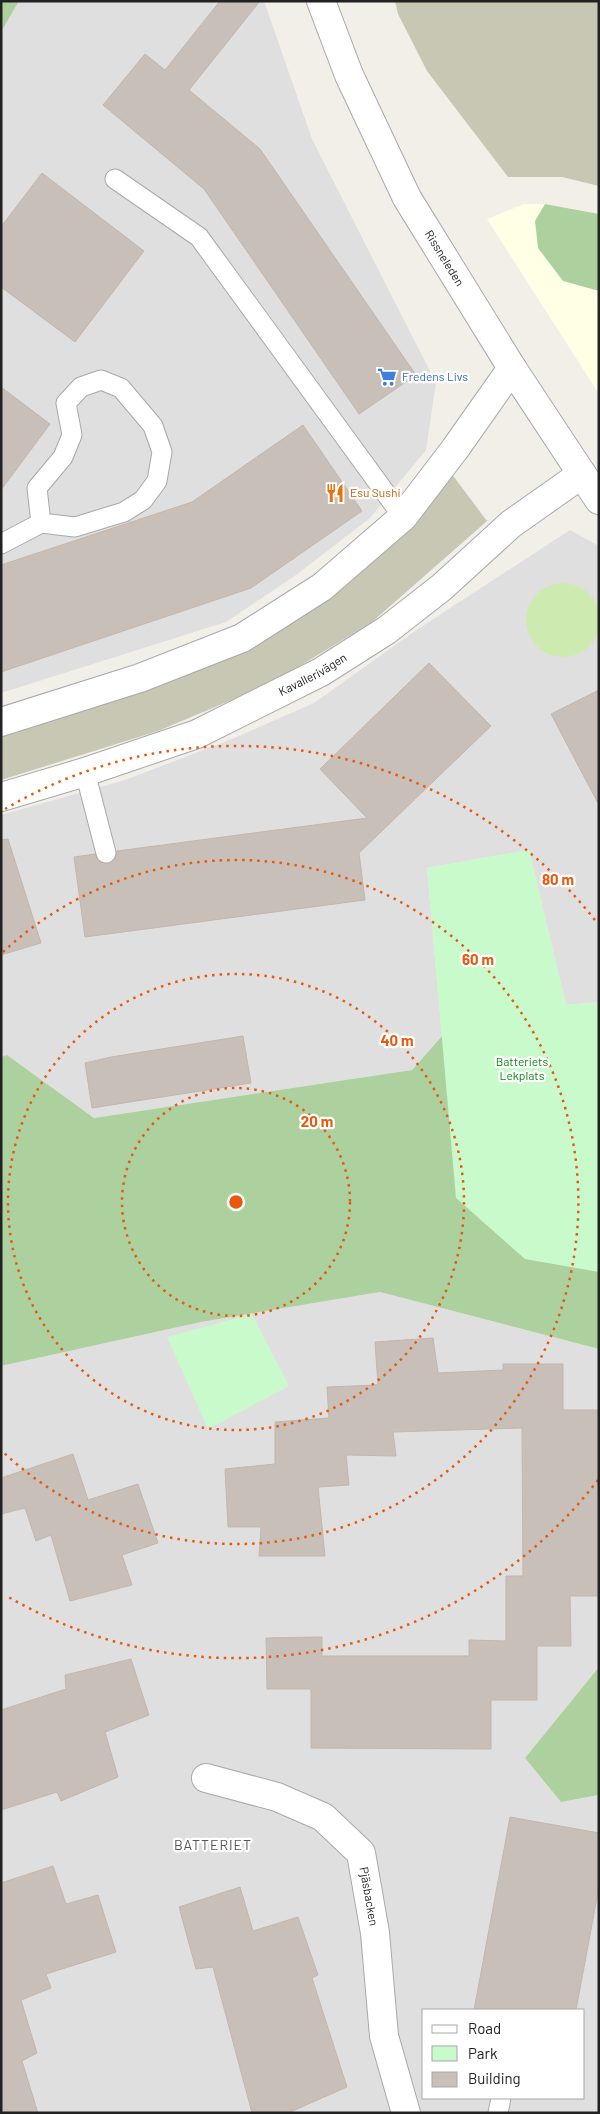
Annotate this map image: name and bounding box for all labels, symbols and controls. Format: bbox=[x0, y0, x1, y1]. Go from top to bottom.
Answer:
street label: Rissneleden bbox=[423, 227, 468, 288]
supermarket icon: Fredens Livs bbox=[376, 366, 398, 388]
place label: Fredens Livs bbox=[402, 369, 468, 383]
restaurant icon: Esu Sushi bbox=[324, 482, 346, 504]
place label: Esu Sushi bbox=[350, 485, 401, 499]
street label: Kavallerivägen bbox=[276, 650, 349, 698]
text: 80 m bbox=[542, 870, 574, 888]
text: 60 m bbox=[462, 950, 494, 968]
text: 40 m bbox=[380, 1031, 414, 1049]
park label: Batteriets Lekplats bbox=[496, 1054, 548, 1082]
text: 20 m bbox=[301, 1112, 333, 1130]
centre of rings bbox=[227, 1193, 245, 1211]
district label: BATTERIET bbox=[174, 1836, 252, 1853]
street label: Pjäsbacken bbox=[358, 1866, 382, 1927]
legend bbox=[422, 2009, 585, 2099]
text: Road bbox=[468, 2019, 501, 2037]
text: Park bbox=[468, 2044, 498, 2062]
text: Building bbox=[468, 2069, 521, 2087]

